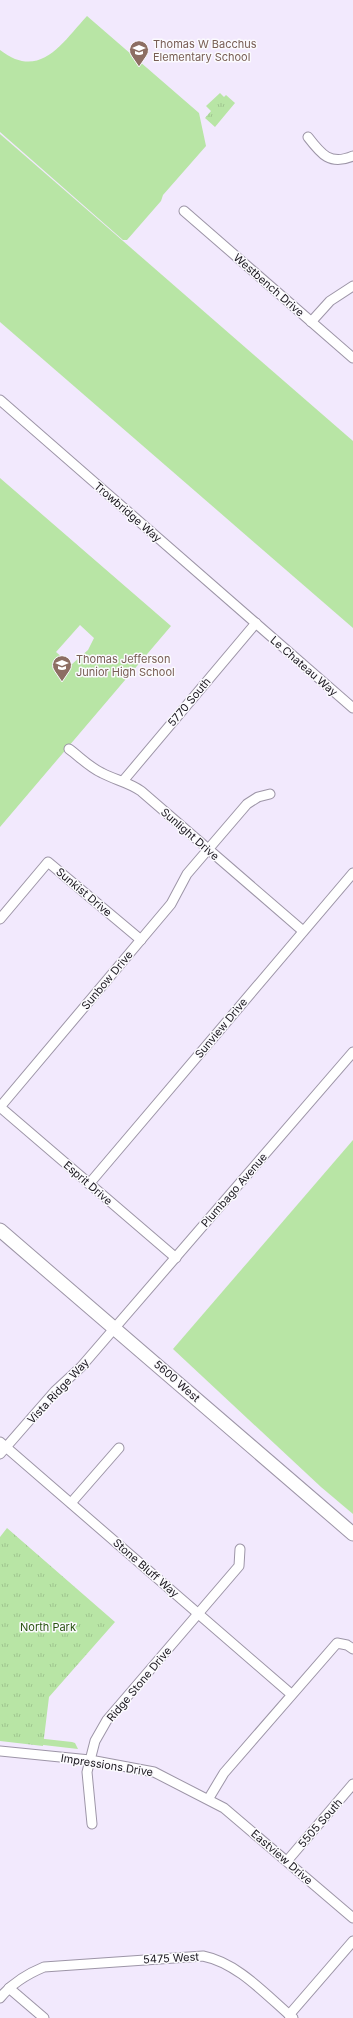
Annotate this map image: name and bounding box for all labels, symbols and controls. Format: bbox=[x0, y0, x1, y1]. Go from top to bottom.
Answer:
place label: Thomas W Bacchus Elementary School bbox=[153, 37, 257, 64]
school or university icon: Thomas W Bacchus Elementary School bbox=[128, 39, 150, 67]
street label: Westbench Drive bbox=[231, 251, 307, 319]
street label: Trowbridge Way bbox=[91, 479, 165, 545]
street label: Le Chateau Way bbox=[267, 633, 341, 699]
place label: Thomas Jefferson Junior High School bbox=[76, 652, 175, 679]
school or university icon: Thomas Jefferson Junior High School bbox=[51, 654, 73, 682]
street label: 5770 South bbox=[165, 675, 213, 729]
street label: Sunlight Drive bbox=[158, 805, 222, 863]
street label: Sunkist Drive bbox=[53, 865, 115, 919]
street label: Sunbow Drive bbox=[78, 948, 136, 1012]
street label: Sunview Drive bbox=[192, 995, 250, 1061]
street label: Plumbago Avenue bbox=[198, 1150, 270, 1230]
street label: Esprit Drive bbox=[61, 1158, 115, 1208]
street label: Vista Ridge Way bbox=[24, 1355, 92, 1427]
street label: 5600 West bbox=[151, 1357, 203, 1405]
street label: Stone Bluff Way bbox=[110, 1536, 182, 1600]
park label: North Park bbox=[20, 1620, 76, 1634]
street label: Ridge Stone Drive bbox=[104, 1644, 174, 1724]
street label: Impressions Drive bbox=[60, 1751, 154, 1779]
street label: 5505 South bbox=[295, 1796, 345, 1850]
street label: Eastview Drive bbox=[248, 1826, 316, 1888]
street label: 5475 West bbox=[143, 1950, 200, 1966]

